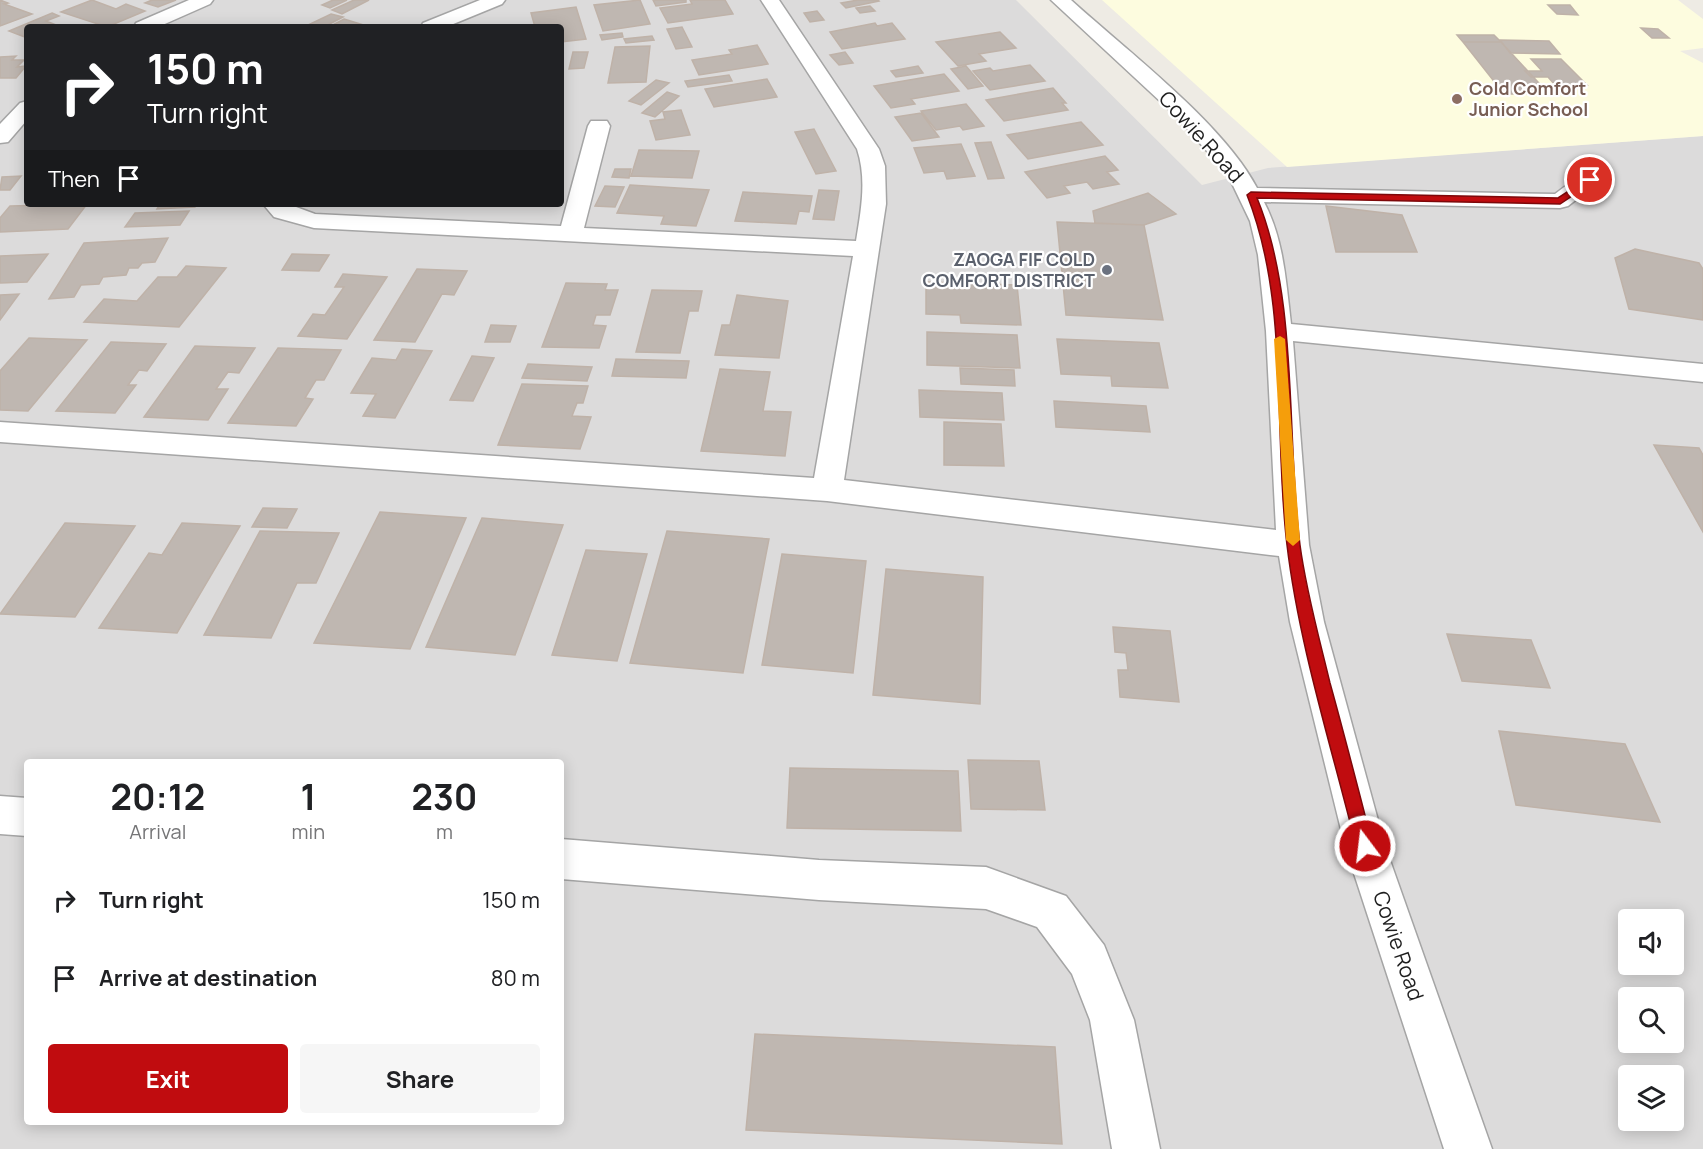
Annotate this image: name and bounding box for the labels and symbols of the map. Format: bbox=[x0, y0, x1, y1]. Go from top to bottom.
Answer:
place label: Cold Comfort Junior School bbox=[1469, 76, 1588, 121]
street label: Cowie Road bbox=[1153, 84, 1250, 188]
marker: Cold Comfort Junior School bbox=[1450, 92, 1464, 106]
pin bbox=[1564, 154, 1615, 205]
place label: ZAOGA FIF COLD COMFORT DISTRICT bbox=[923, 247, 1095, 292]
marker: ZAOGA FIF COLD COMFORT DISTRICT bbox=[1100, 263, 1114, 277]
position arrow bbox=[1333, 814, 1397, 878]
street label: Cowie Road bbox=[1367, 887, 1431, 1004]

